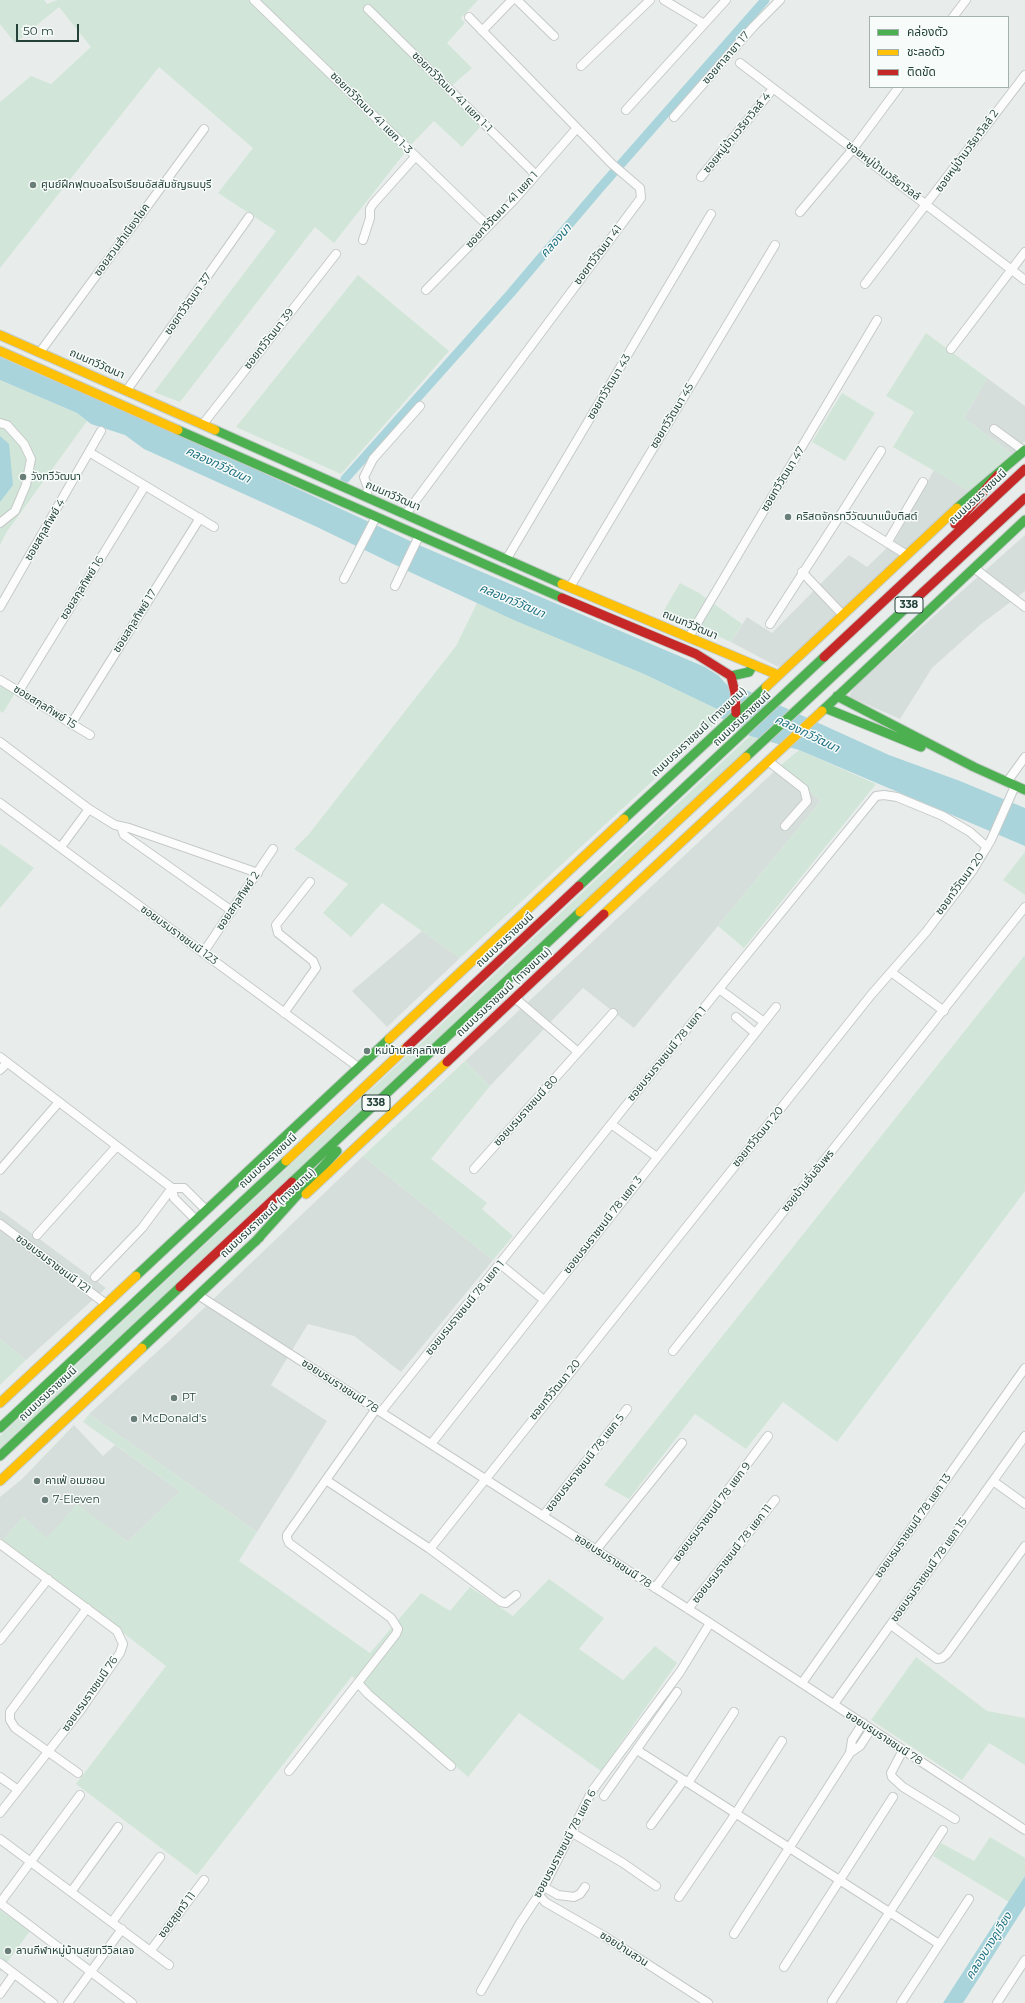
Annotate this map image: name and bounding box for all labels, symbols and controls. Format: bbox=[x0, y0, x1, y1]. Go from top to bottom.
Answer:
scale bar bbox=[18, 16, 81, 42]
legend bbox=[869, 16, 1009, 88]
text: 50 m bbox=[23, 23, 54, 38]
text: คล่องตัว bbox=[907, 24, 948, 39]
street label: ซอยศาลายา 17 bbox=[700, 29, 752, 87]
text: ชะลอตัว bbox=[907, 44, 945, 59]
street label: ซอยทวีวัฒนา 41 แยก 1-1 bbox=[409, 49, 495, 135]
text: ติดขัด bbox=[907, 64, 936, 79]
street label: ซอยทวีวัฒนา 41 แยก 1-3 bbox=[327, 69, 415, 157]
street label: ซอยหมู่บ้านวริยาวิลล์ 4 bbox=[700, 90, 774, 176]
street label: ซอยหมู่บ้านวริยาวิลล์ 2 bbox=[933, 107, 1001, 195]
street label: ซอยหมู่บ้านวริยาวิลล์ bbox=[843, 139, 923, 203]
street label: ซอยทวีวัฒนา 41 แยก 1 bbox=[463, 169, 541, 251]
place label: ศูนย์ฝึกฟุตบอลโรงเรียนอัสสัมชัญธนบุรี bbox=[41, 178, 211, 192]
marker: ศูนย์ฝึกฟุตบอลโรงเรียนอัสสัมชัญธนบุรี bbox=[28, 180, 38, 190]
street label: ซอยสวนสำเนียงโชค bbox=[91, 201, 153, 279]
water label: คลองนา bbox=[538, 221, 574, 261]
street label: ซอยทวีวัฒนา 41 bbox=[571, 222, 625, 288]
street label: ซอยทวีวัฒนา 37 bbox=[162, 270, 214, 338]
street label: ซอยทวีวัฒนา 39 bbox=[241, 306, 297, 372]
street label: ถนนทวีวัฒนา bbox=[67, 346, 127, 382]
street label: ซอยทวีวัฒนา 43 bbox=[584, 352, 634, 422]
street label: ซอยทวีวัฒนา 45 bbox=[647, 381, 697, 451]
water label: คลองทวีวัฒนา bbox=[183, 444, 253, 486]
street label: ซอยทวีวัฒนา 47 bbox=[758, 444, 808, 514]
street label: ถนนบรมราชชนนี bbox=[946, 467, 1010, 527]
place label: วังทวีวัฒนา bbox=[31, 470, 81, 484]
marker: วังทวีวัฒนา bbox=[18, 472, 28, 482]
street label: ถนนทวีวัฒนา bbox=[363, 478, 423, 514]
street label: ซอยสกุลทิพย์ 4 bbox=[22, 497, 68, 563]
place label: คริสตจักรทวีวัฒนาแบ๊บติสต์ bbox=[796, 510, 918, 524]
marker: คริสตจักรทวีวัฒนาแบ๊บติสต์ bbox=[783, 512, 793, 522]
street label: ซอยสกุลทิพย์ 16 bbox=[57, 554, 107, 622]
water label: คลองทวีวัฒนา bbox=[477, 581, 547, 621]
street label: ซอยสกุลทิพย์ 17 bbox=[110, 587, 160, 655]
road number: 338 bbox=[895, 597, 923, 613]
street label: ถนนทวีวัฒนา bbox=[660, 607, 720, 643]
street label: ซอยสกุลทิพย์ 15 bbox=[11, 682, 79, 732]
street label: ถนนบรมราชชนนี (ทางขนาน) bbox=[649, 684, 749, 780]
street label: ถนนบรมราชชนนี bbox=[710, 689, 774, 749]
water label: คลองทวีวัฒนา bbox=[773, 712, 841, 756]
street label: ซอยทวีวัฒนา 20 bbox=[933, 850, 987, 918]
street label: ซอยสกุลทิพย์ 2 bbox=[213, 869, 263, 933]
street label: ซอยบรมราชชนนี 123 bbox=[138, 902, 220, 968]
street label: ถนนบรมราชชนนี bbox=[473, 910, 537, 970]
street label: ถนนบรมราชชนนี (ทางขนาน) bbox=[454, 944, 554, 1040]
street label: ซอยบรมราชชนนี 78 แยก 1 bbox=[625, 1004, 709, 1104]
place label: หม่บ้านสกุลทิพย์ bbox=[375, 1044, 446, 1058]
marker: หม่บ้านสกุลทิพย์ bbox=[362, 1046, 372, 1056]
street label: ซอยบรมราชชนนี 80 bbox=[491, 1073, 561, 1149]
road number: 338 bbox=[362, 1095, 390, 1111]
street label: ซอยทวีวัฒนา 20 bbox=[730, 1104, 786, 1170]
street label: ถนนบรมราชชนนี bbox=[236, 1131, 300, 1191]
street label: ซอยบ้านอิ่มอัมพร bbox=[779, 1147, 837, 1215]
street label: ถนนบรมราชชนนี (ทางขนาน) bbox=[218, 1165, 318, 1261]
street label: ซอยบรมราชชนนี 78 แยก 3 bbox=[561, 1174, 645, 1276]
street label: ซอยบรมราชชนนี 121 bbox=[13, 1232, 93, 1296]
street label: ซอยบรมราชชนนี 78 แยก 1 bbox=[423, 1258, 507, 1358]
street label: ซอยบรมราชชนนี 78 bbox=[299, 1356, 381, 1416]
street label: ซอยทวีวัฒนา 20 bbox=[527, 1357, 583, 1423]
street label: ถนนบรมราชชนนี bbox=[16, 1364, 80, 1424]
place label: PT bbox=[182, 1391, 196, 1405]
marker: PT bbox=[169, 1393, 179, 1403]
place label: McDonald's bbox=[142, 1412, 207, 1426]
street label: ซอยบรมราชชนนี 78 แยก 5 bbox=[543, 1412, 627, 1514]
marker: McDonald's bbox=[129, 1414, 139, 1424]
street label: ซอยบรมราชชนนี 78 แยก 9 bbox=[670, 1460, 754, 1564]
street label: ซอยบรมราชชนนี 78 แยก 13 bbox=[872, 1471, 954, 1581]
place label: คาเฟ่ อเมซอน bbox=[45, 1474, 105, 1488]
marker: คาเฟ่ อเมซอน bbox=[32, 1476, 42, 1486]
place label: 7-Eleven bbox=[53, 1493, 100, 1507]
marker: 7-Eleven bbox=[40, 1495, 50, 1505]
street label: ซอยบรมราชชนนี 78 แยก 11 bbox=[689, 1502, 775, 1606]
street label: ซอยบรมราชชนนี 78 แยก 15 bbox=[888, 1515, 970, 1625]
street label: ซอยบรมราชชนนี 78 bbox=[572, 1531, 654, 1591]
street label: ซอยบรมราชชนนี 76 bbox=[59, 1654, 121, 1734]
street label: ซอยบรมราชชนนี 78 bbox=[843, 1708, 925, 1768]
street label: ซอยบรมราชชนนี 78 แยก 6 bbox=[531, 1788, 599, 1900]
street label: ซอยสุขทวี 11 bbox=[155, 1889, 199, 1941]
water label: คลองบางคูเวียง bbox=[963, 1910, 1015, 1982]
street label: ซอยบ้านสวน bbox=[597, 1928, 651, 1970]
place label: ลานกีฬาหมู่บ้านสุขทวีวิลเลจ bbox=[16, 1944, 134, 1958]
marker: ลานกีฬาหมู่บ้านสุขทวีวิลเลจ bbox=[3, 1946, 13, 1956]

